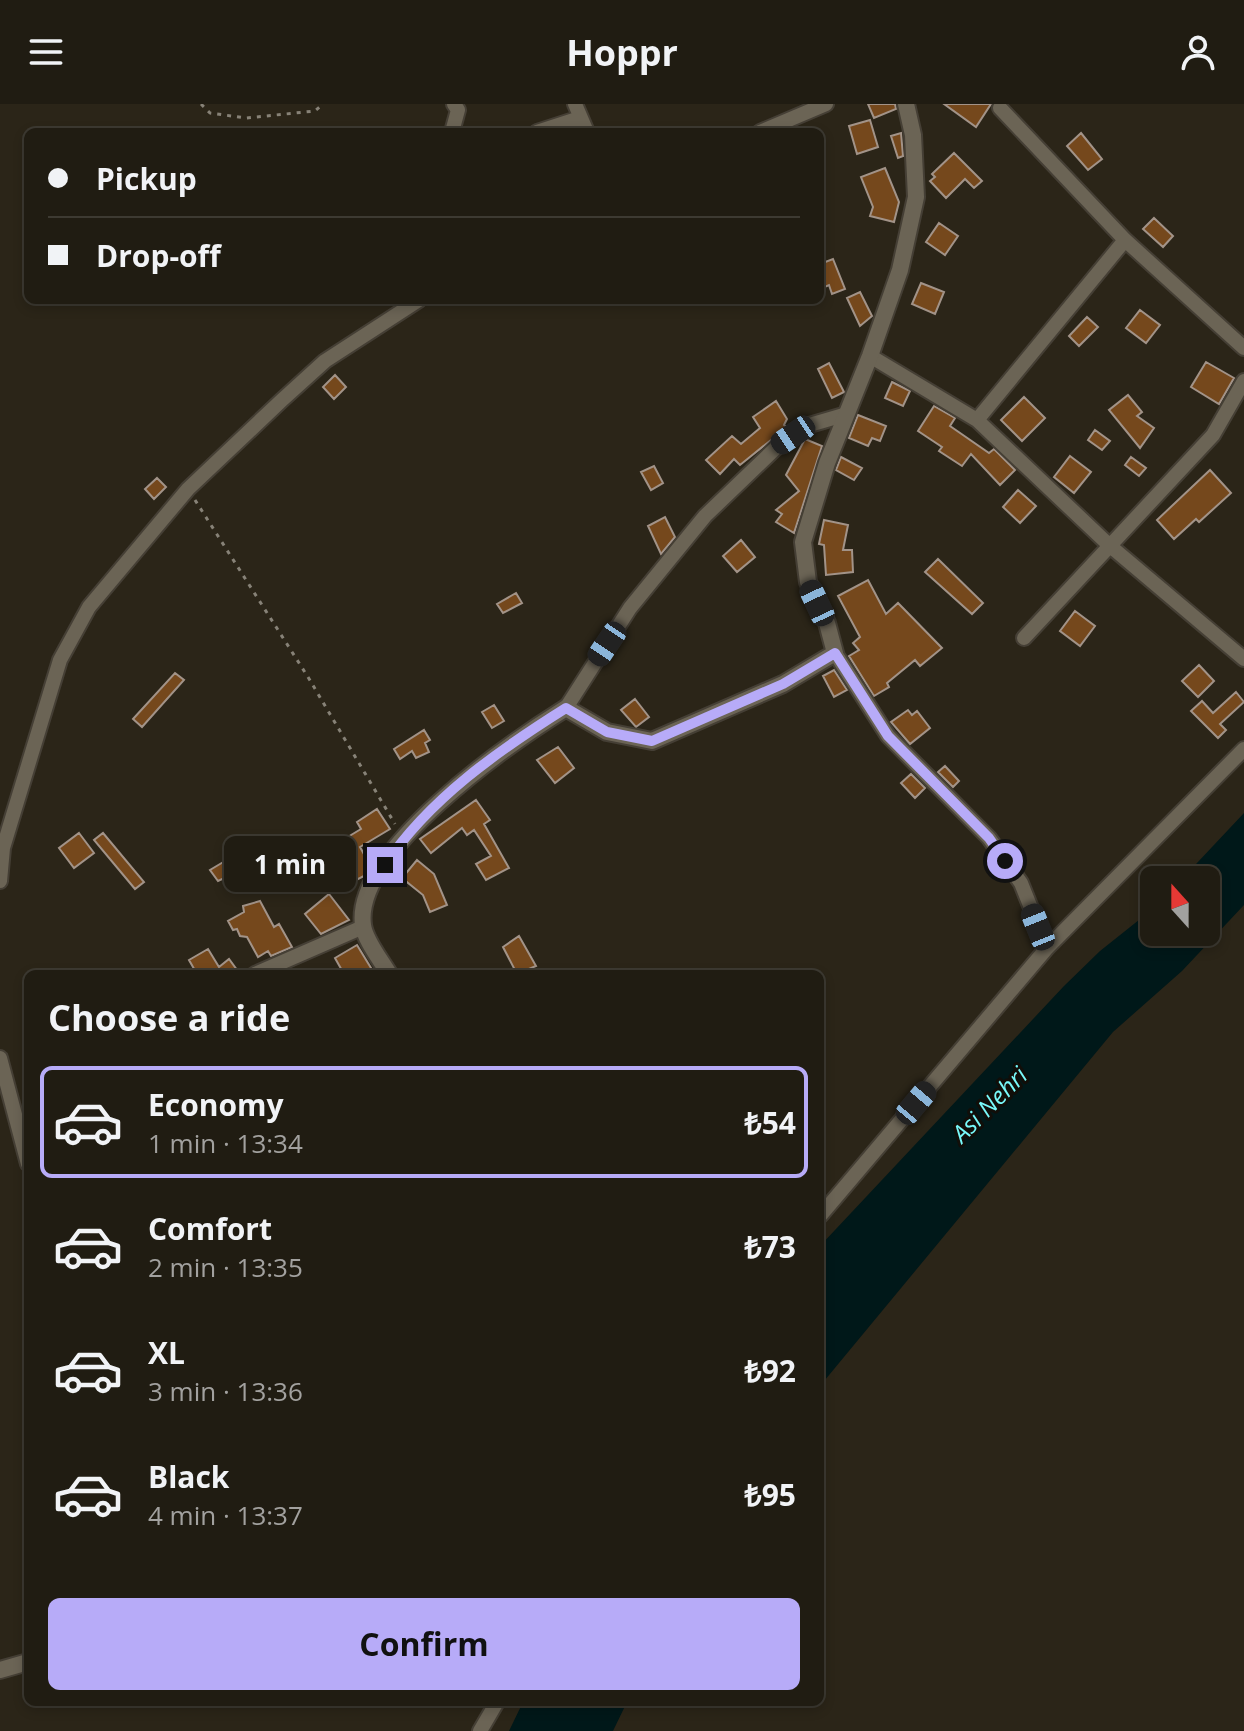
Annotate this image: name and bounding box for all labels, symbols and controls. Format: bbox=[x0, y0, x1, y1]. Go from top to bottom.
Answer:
text: Hoppr bbox=[566, 28, 678, 77]
icon: menu bbox=[24, 30, 68, 74]
icon: person bbox=[1176, 30, 1220, 74]
text: Pickup bbox=[96, 158, 197, 199]
text: Drop-off bbox=[96, 235, 221, 276]
car bbox=[766, 412, 820, 458]
car bbox=[796, 576, 838, 630]
car bbox=[584, 617, 630, 671]
callout: 1 min bbox=[225, 837, 357, 893]
route start bbox=[987, 843, 1023, 879]
text: 1 min bbox=[254, 846, 326, 882]
route end bbox=[367, 847, 403, 883]
north arrow bbox=[1140, 866, 1220, 946]
map controls bbox=[1140, 866, 1220, 946]
car bbox=[1018, 900, 1058, 954]
text: Choose a ride bbox=[48, 993, 290, 1042]
water label: Asi Nehri bbox=[943, 1058, 1035, 1150]
car bbox=[891, 1077, 941, 1129]
text: Economy bbox=[148, 1084, 284, 1125]
icon: car bbox=[52, 1086, 124, 1158]
text: ₺54 bbox=[745, 1102, 796, 1143]
text: 1 min · 13:34 bbox=[148, 1125, 303, 1161]
text: Comfort bbox=[148, 1208, 272, 1249]
icon: car bbox=[52, 1210, 124, 1282]
text: ₺73 bbox=[745, 1226, 796, 1267]
text: 2 min · 13:35 bbox=[148, 1249, 303, 1285]
text: XL bbox=[148, 1332, 185, 1373]
icon: car bbox=[52, 1334, 124, 1406]
text: ₺92 bbox=[745, 1350, 796, 1391]
text: 3 min · 13:36 bbox=[148, 1373, 303, 1409]
text: Black bbox=[148, 1456, 229, 1497]
icon: car bbox=[52, 1458, 124, 1530]
text: ₺95 bbox=[745, 1474, 796, 1515]
text: 4 min · 13:37 bbox=[148, 1497, 303, 1533]
button: Confirm bbox=[48, 1598, 800, 1690]

